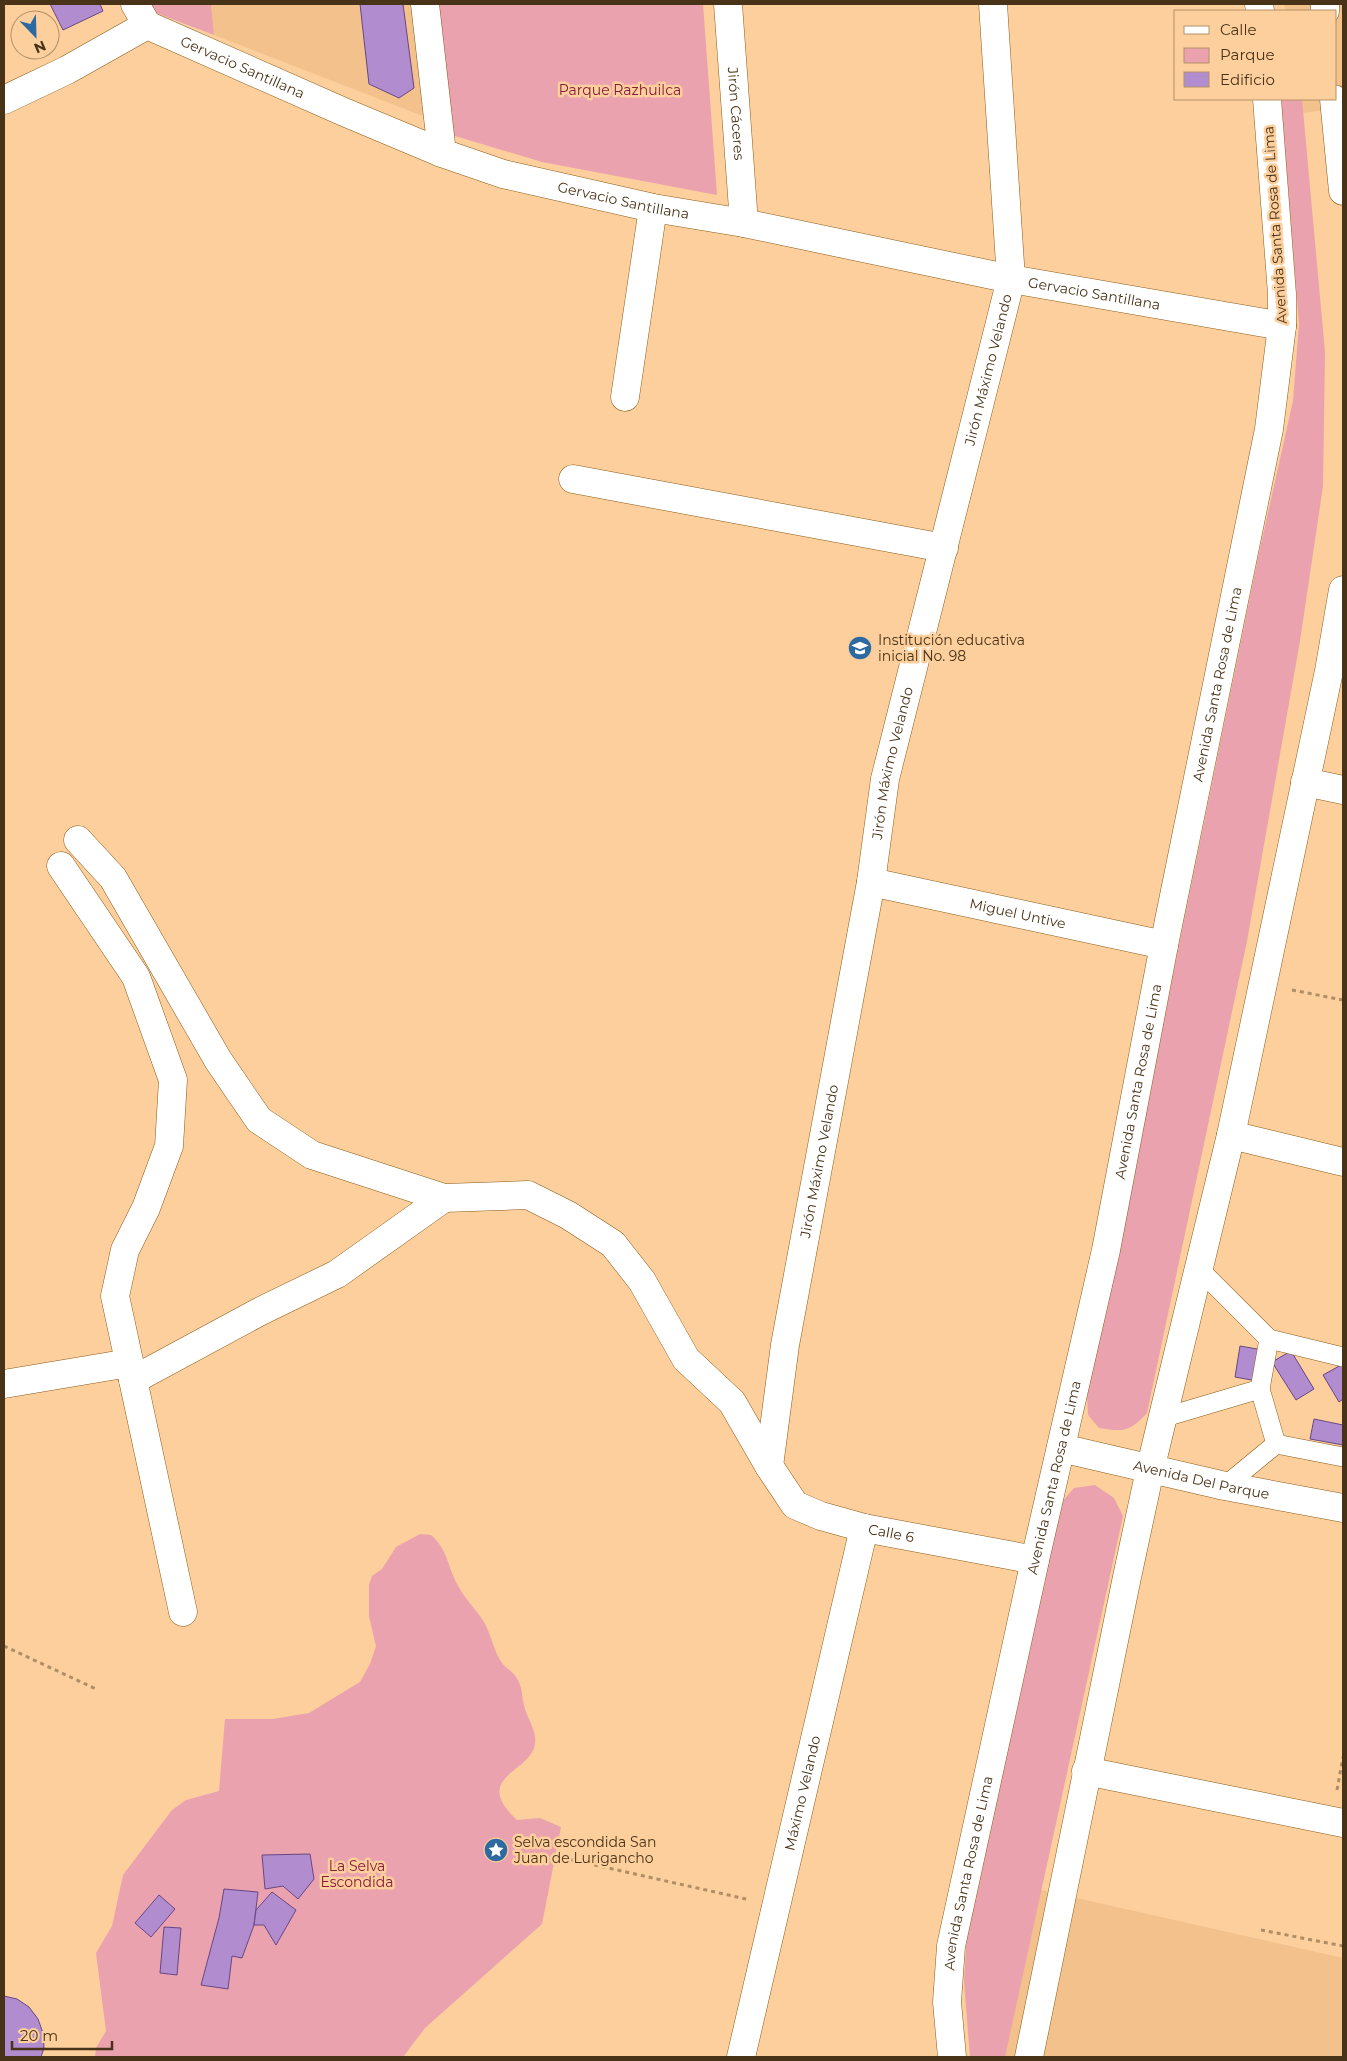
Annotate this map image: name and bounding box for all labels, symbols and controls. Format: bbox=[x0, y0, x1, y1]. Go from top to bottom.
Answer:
north arrow bbox=[10, 10, 60, 60]
legend bbox=[1174, 10, 1337, 100]
text: Calle bbox=[1220, 20, 1257, 39]
street label: Gervacio Santillana bbox=[178, 32, 308, 103]
text: N bbox=[31, 36, 49, 57]
text: Parque bbox=[1220, 45, 1275, 64]
street label: Jirón Cáceres bbox=[724, 66, 748, 161]
text: Edificio bbox=[1220, 70, 1275, 89]
park label: Parque Razhuilca bbox=[559, 81, 681, 99]
street label: Avenida Santa Rosa de Lima bbox=[1259, 125, 1291, 325]
street label: Gervacio Santillana bbox=[556, 178, 691, 223]
street label: Gervacio Santillana bbox=[1027, 273, 1162, 314]
street label: Jirón Máximo Velando bbox=[960, 292, 1016, 448]
street label: Avenida Santa Rosa de Lima bbox=[1188, 585, 1246, 783]
place label: Institución educativa inicial No. 98 bbox=[878, 631, 1025, 665]
school or university icon: Institución educativa inicial No. 98 bbox=[847, 635, 873, 661]
street label: Jirón Máximo Velando bbox=[868, 685, 917, 841]
street label: Miguel Untive bbox=[968, 894, 1067, 933]
street label: Avenida Santa Rosa de Lima bbox=[1111, 982, 1165, 1181]
street label: Jirón Máximo Velando bbox=[796, 1083, 842, 1240]
street label: Avenida Santa Rosa de Lima bbox=[1023, 1379, 1085, 1576]
street label: Avenida Del Parque bbox=[1132, 1456, 1271, 1503]
street label: Calle 6 bbox=[867, 1520, 916, 1546]
street label: Máximo Velando bbox=[780, 1734, 824, 1852]
street label: Avenida Santa Rosa de Lima bbox=[940, 1774, 997, 1971]
place label: Selva escondida San Juan de Lurigancho bbox=[513, 1833, 656, 1867]
place icon: Selva escondida San Juan de Lurigancho bbox=[483, 1837, 509, 1863]
park label: La Selva Escondida bbox=[320, 1857, 394, 1891]
scale bar bbox=[12, 2018, 112, 2050]
text: 20 m bbox=[20, 2026, 58, 2045]

